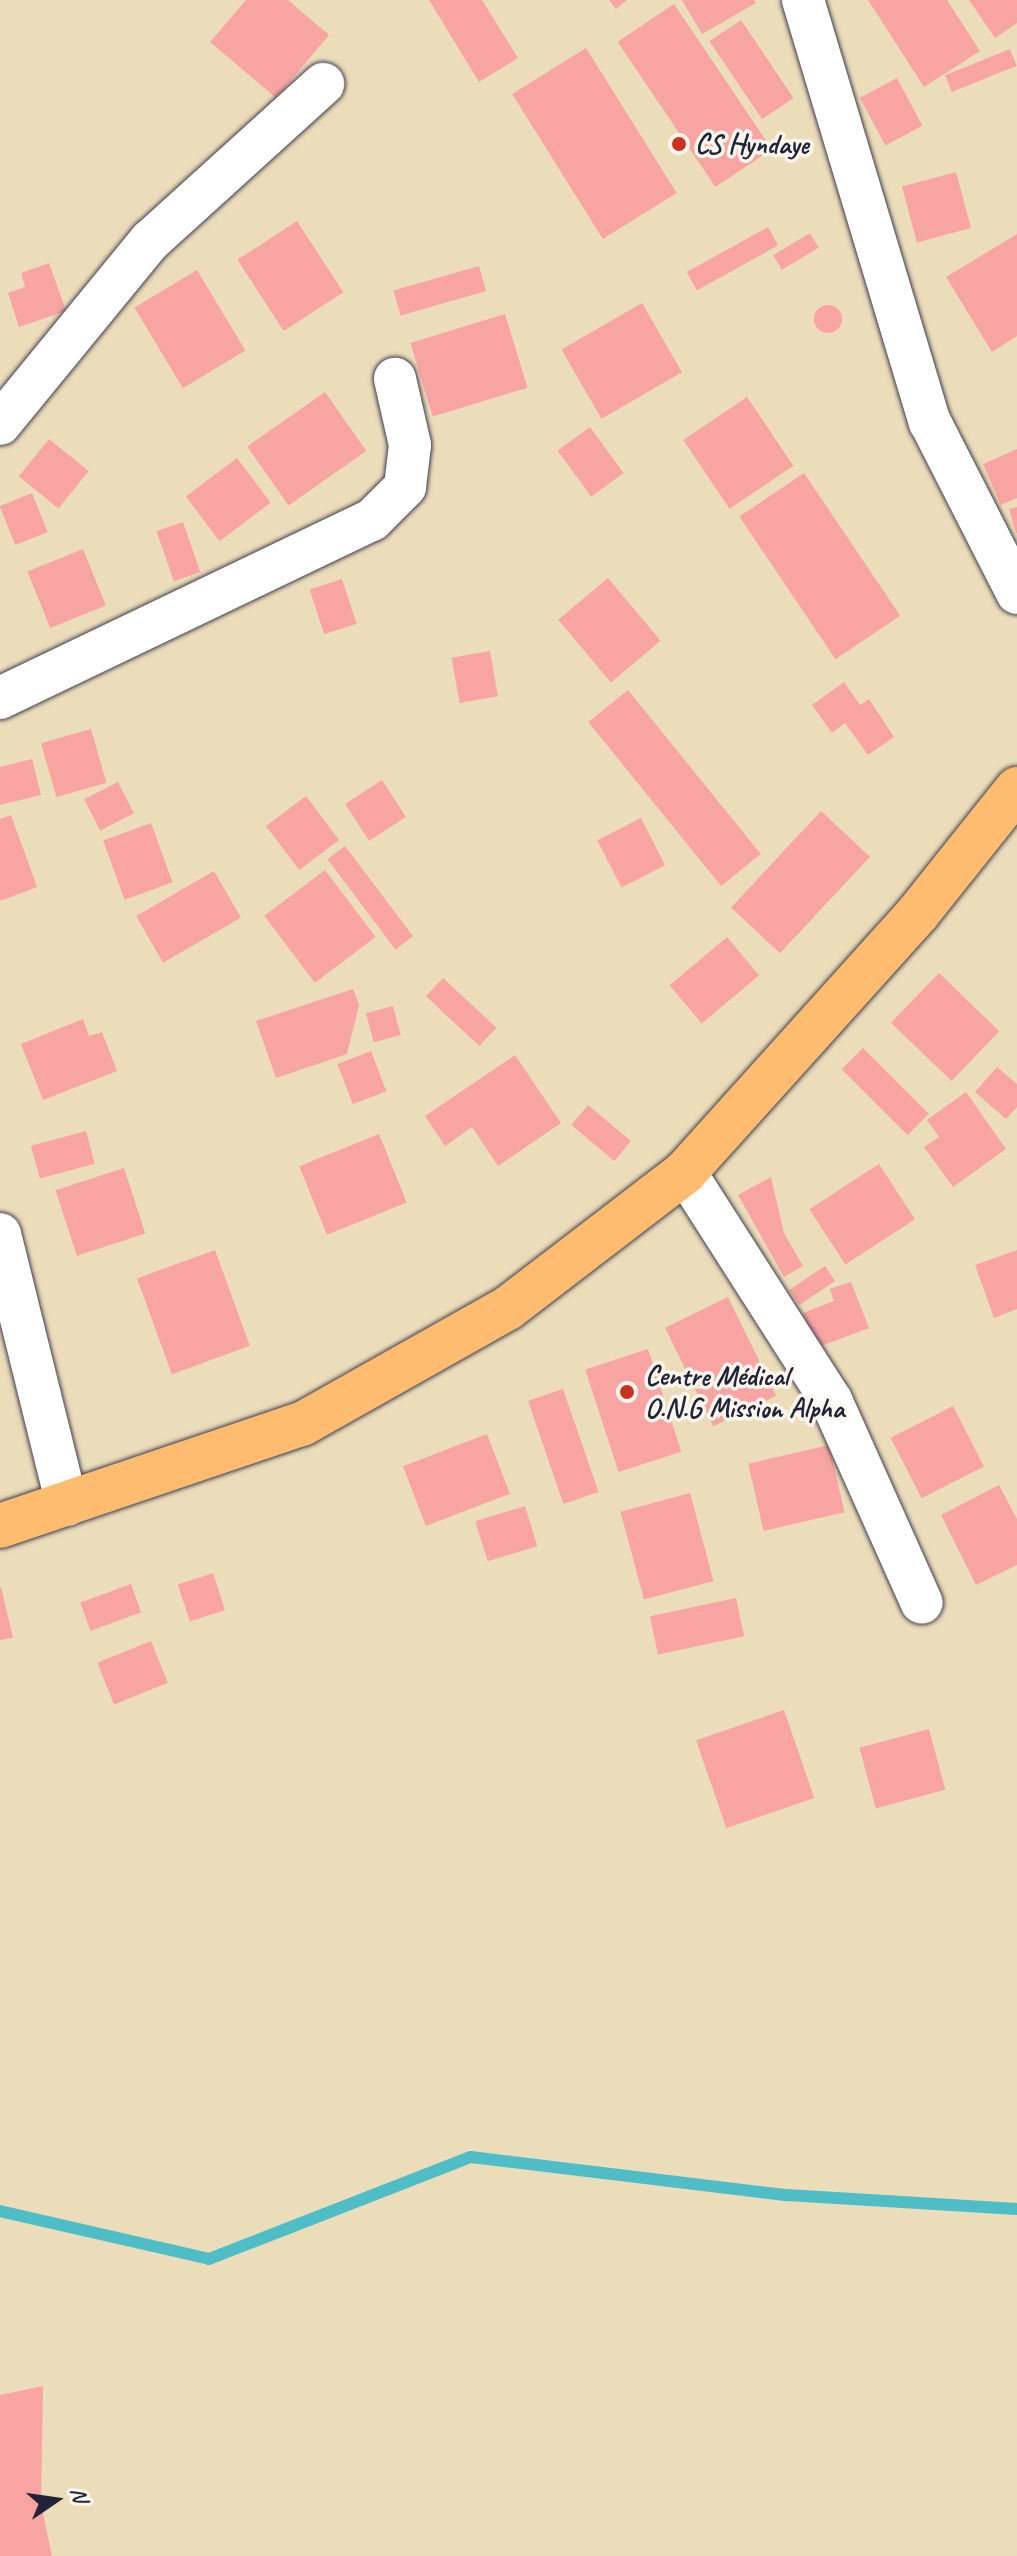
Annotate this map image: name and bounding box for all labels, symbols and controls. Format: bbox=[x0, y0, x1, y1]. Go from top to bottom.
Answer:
place label: CS Hyndaye bbox=[695, 127, 809, 161]
marker: CS Hyndaye bbox=[670, 135, 688, 153]
place label: Centre Médical O.N.G Mission Alpha bbox=[645, 1359, 845, 1425]
marker: Centre Médical O.N.G Mission Alpha bbox=[616, 1381, 638, 1403]
north arrow bbox=[16, 2460, 96, 2540]
text: N bbox=[64, 2485, 95, 2504]

